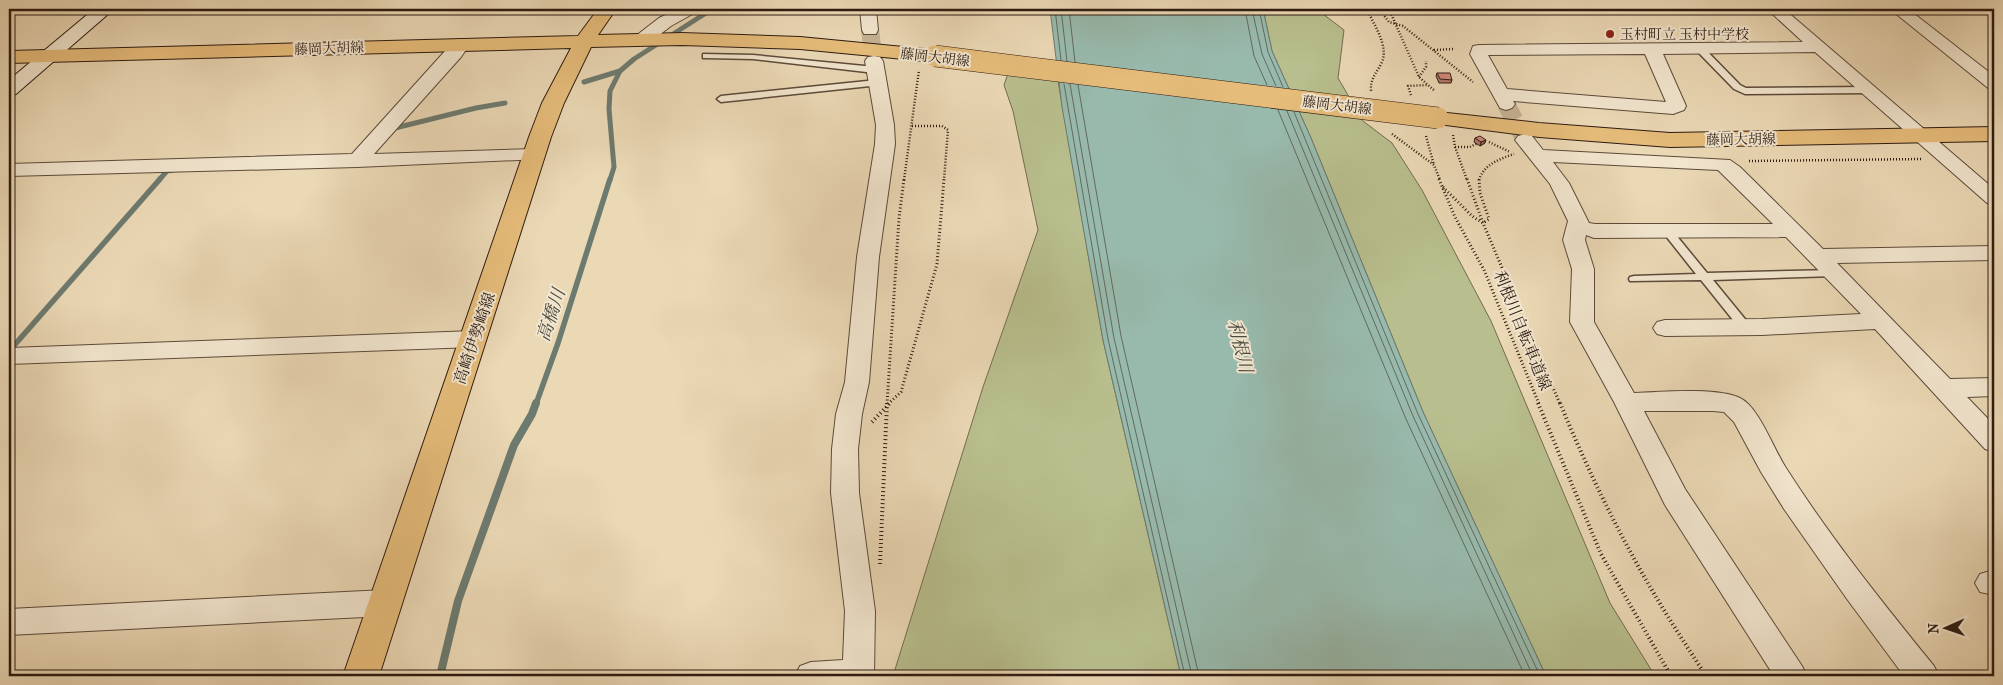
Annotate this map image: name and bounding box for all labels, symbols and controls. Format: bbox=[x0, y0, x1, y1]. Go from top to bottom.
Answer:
place label: 玉村町立 玉村中学校 bbox=[1620, 26, 1749, 43]
marker: 玉村町立 玉村中学校 bbox=[1604, 28, 1616, 40]
street label: 藤岡大胡線 bbox=[294, 39, 364, 58]
street label: 藤岡大胡線 bbox=[899, 45, 971, 70]
street label: 藤岡大胡線 bbox=[1301, 93, 1373, 118]
street label: 藤岡大胡線 bbox=[1706, 130, 1776, 149]
street label: 利根川自転車道線 bbox=[1490, 267, 1555, 393]
water label: 高橋川 bbox=[533, 284, 570, 344]
street label: 高崎伊勢崎線 bbox=[450, 290, 499, 387]
water label: 利根川 bbox=[1223, 317, 1257, 377]
north arrow bbox=[1920, 602, 1970, 652]
text: N bbox=[1925, 622, 1942, 634]

